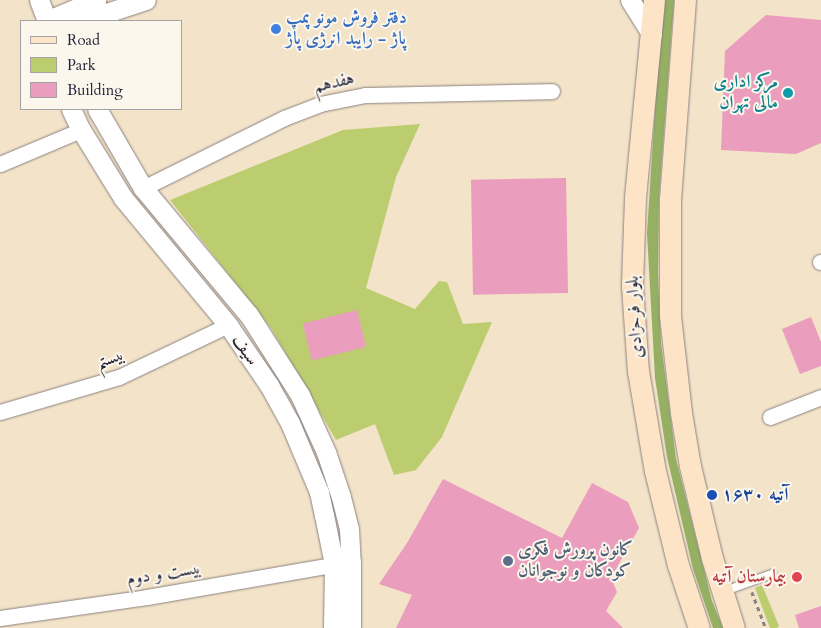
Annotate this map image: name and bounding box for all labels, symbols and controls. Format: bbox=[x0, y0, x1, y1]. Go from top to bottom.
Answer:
place label: دفتر فروش مونو پمپ پاژ - رایبد انرژی پاژ bbox=[286, 8, 407, 50]
legend bbox=[20, 20, 182, 110]
marker: دفتر فروش مونو پمپ پاژ - رایبد انرژی پاژ bbox=[270, 23, 282, 35]
text: Road bbox=[67, 30, 100, 50]
text: Park bbox=[67, 55, 96, 75]
street label: هفدهم bbox=[312, 68, 356, 98]
place label: مرکز اداری مالی تهران bbox=[713, 72, 778, 115]
text: Building bbox=[67, 80, 123, 100]
marker: مرکز اداری مالی تهران bbox=[782, 87, 794, 99]
street label: بلوار فرحزادی bbox=[622, 275, 648, 359]
street label: سیف bbox=[227, 330, 263, 370]
street label: بیستم bbox=[93, 344, 127, 374]
place label: آتیه ۱۶۳۰ bbox=[722, 484, 788, 506]
marker: آتیه ۱۶۳۰ bbox=[706, 489, 718, 501]
place label: کانون پرورش فکری کودکان و نوجوانان bbox=[518, 540, 633, 582]
marker: کانون پرورش فکری کودکان و نوجوانان bbox=[502, 555, 514, 567]
street label: بیست و دوم bbox=[125, 557, 203, 591]
place label: بیمارستان آتیه bbox=[712, 566, 786, 588]
marker: بیمارستان آتیه bbox=[790, 570, 804, 584]

